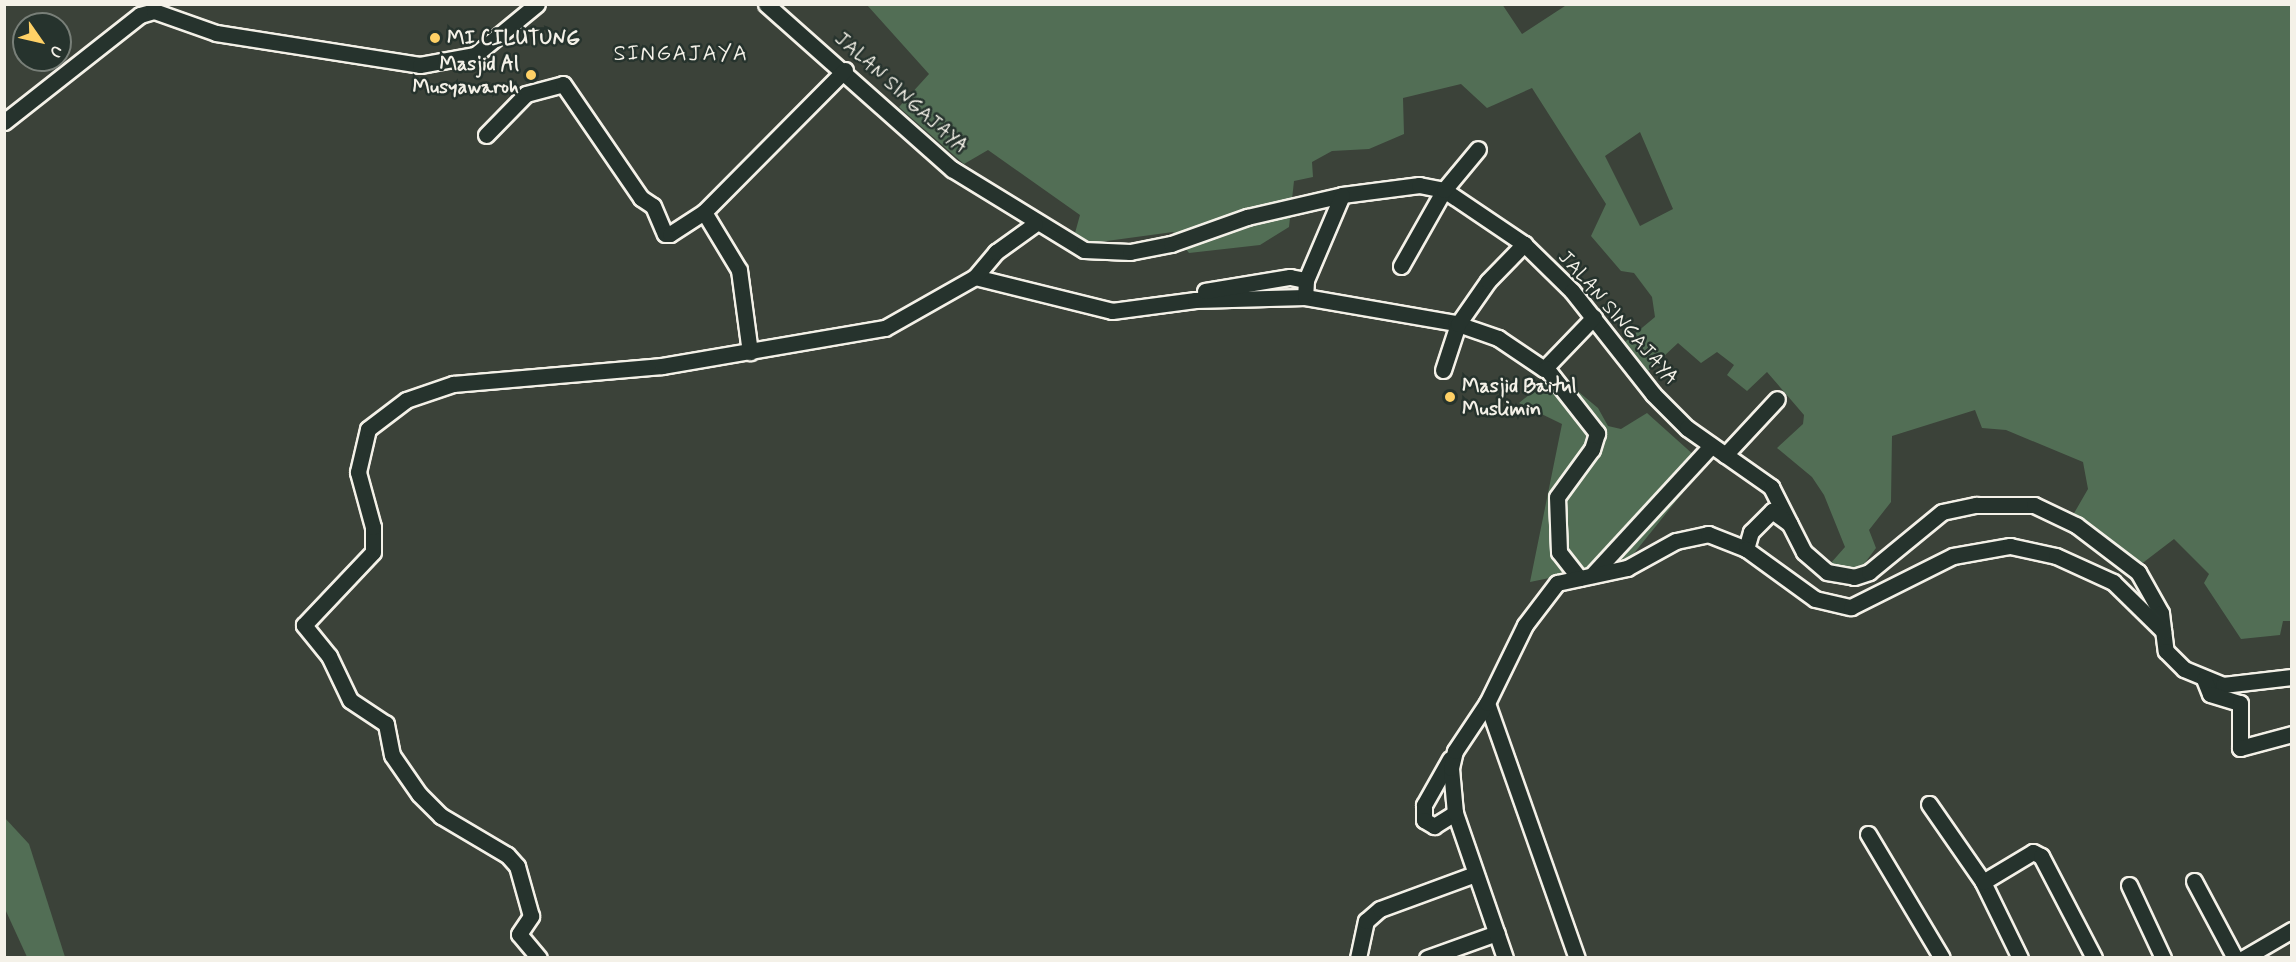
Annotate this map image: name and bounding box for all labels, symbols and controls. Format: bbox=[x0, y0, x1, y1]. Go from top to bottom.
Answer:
north arrow bbox=[12, 12, 72, 72]
street label: JALAN SINGAJAYA bbox=[828, 25, 974, 161]
place label: MI CILUTUNG bbox=[447, 26, 581, 50]
marker: MI CILUTUNG bbox=[428, 31, 442, 45]
text: U bbox=[44, 41, 67, 61]
district label: SINGAJAYA bbox=[614, 42, 748, 68]
place label: Masjid Al Musyawaroh bbox=[412, 52, 519, 99]
marker: Masjid Al Musyawaroh bbox=[524, 68, 538, 82]
street label: JALAN SINGAJAYA bbox=[1551, 244, 1685, 392]
place label: Masjid Baitul Muslimin bbox=[1462, 374, 1575, 421]
marker: Masjid Baitul Muslimin bbox=[1443, 390, 1457, 404]

